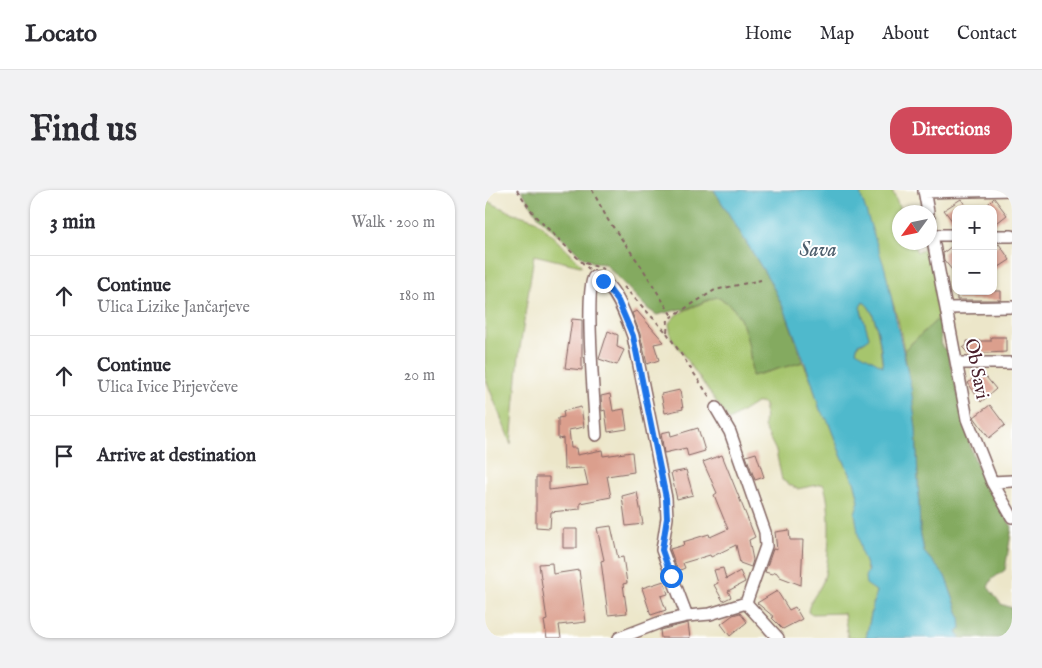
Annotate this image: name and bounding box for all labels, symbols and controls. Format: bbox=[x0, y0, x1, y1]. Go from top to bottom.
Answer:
text: Locato bbox=[25, 19, 97, 50]
text: Home bbox=[745, 23, 792, 46]
text: Map bbox=[820, 23, 854, 46]
text: About bbox=[882, 23, 929, 46]
text: Contact bbox=[957, 23, 1017, 46]
button: Directions bbox=[890, 107, 1012, 154]
text: Find us bbox=[30, 108, 137, 153]
north arrow bbox=[892, 205, 937, 250]
map controls bbox=[952, 205, 997, 295]
button: + bbox=[952, 205, 997, 250]
text: 3 min bbox=[50, 209, 95, 236]
text: Walk · 200 m bbox=[351, 213, 435, 233]
water label: Sava bbox=[799, 238, 837, 263]
button: − bbox=[952, 250, 997, 295]
route end bbox=[592, 270, 615, 293]
text: Continue bbox=[97, 274, 171, 298]
icon: ahead bbox=[50, 282, 78, 310]
text: 180 m bbox=[399, 286, 435, 306]
text: Ulica Lizike Jančarjeve bbox=[97, 298, 250, 318]
street label: Ob Savi bbox=[958, 337, 994, 401]
text: Continue bbox=[97, 354, 171, 378]
icon: ahead bbox=[50, 362, 78, 390]
text: 20 m bbox=[404, 366, 435, 386]
text: Ulica Ivice Pirjevčeve bbox=[97, 378, 238, 398]
icon: arrive bbox=[50, 442, 78, 470]
text: Arrive at destination bbox=[97, 444, 256, 468]
route start bbox=[660, 565, 683, 588]

